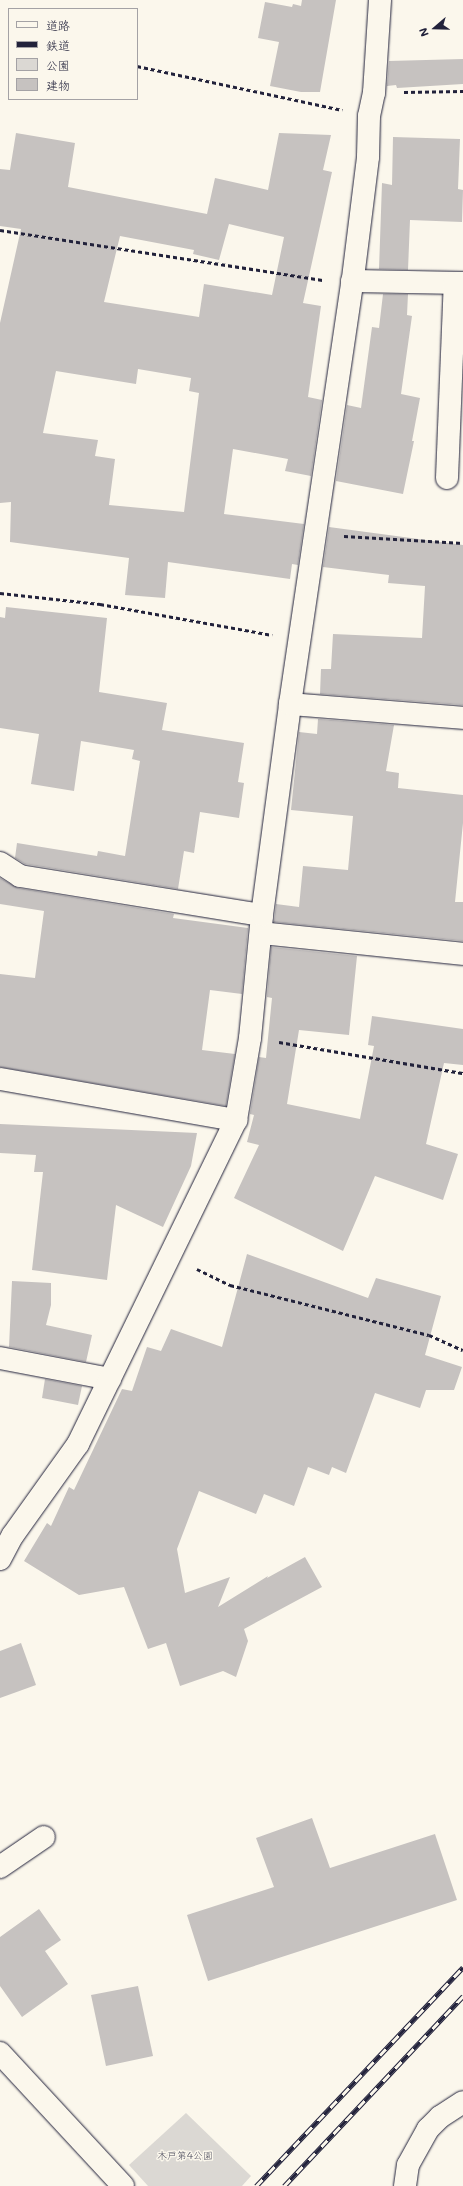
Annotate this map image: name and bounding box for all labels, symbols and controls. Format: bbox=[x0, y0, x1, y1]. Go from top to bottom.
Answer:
legend bbox=[8, 8, 138, 100]
north arrow bbox=[415, 8, 455, 48]
text: 道路 bbox=[46, 17, 70, 33]
text: N bbox=[415, 26, 432, 39]
text: 鉄道 bbox=[46, 37, 70, 53]
text: 公園 bbox=[46, 57, 70, 73]
text: 建物 bbox=[46, 77, 70, 93]
park label: 木戸第4公園 bbox=[157, 2150, 213, 2162]

